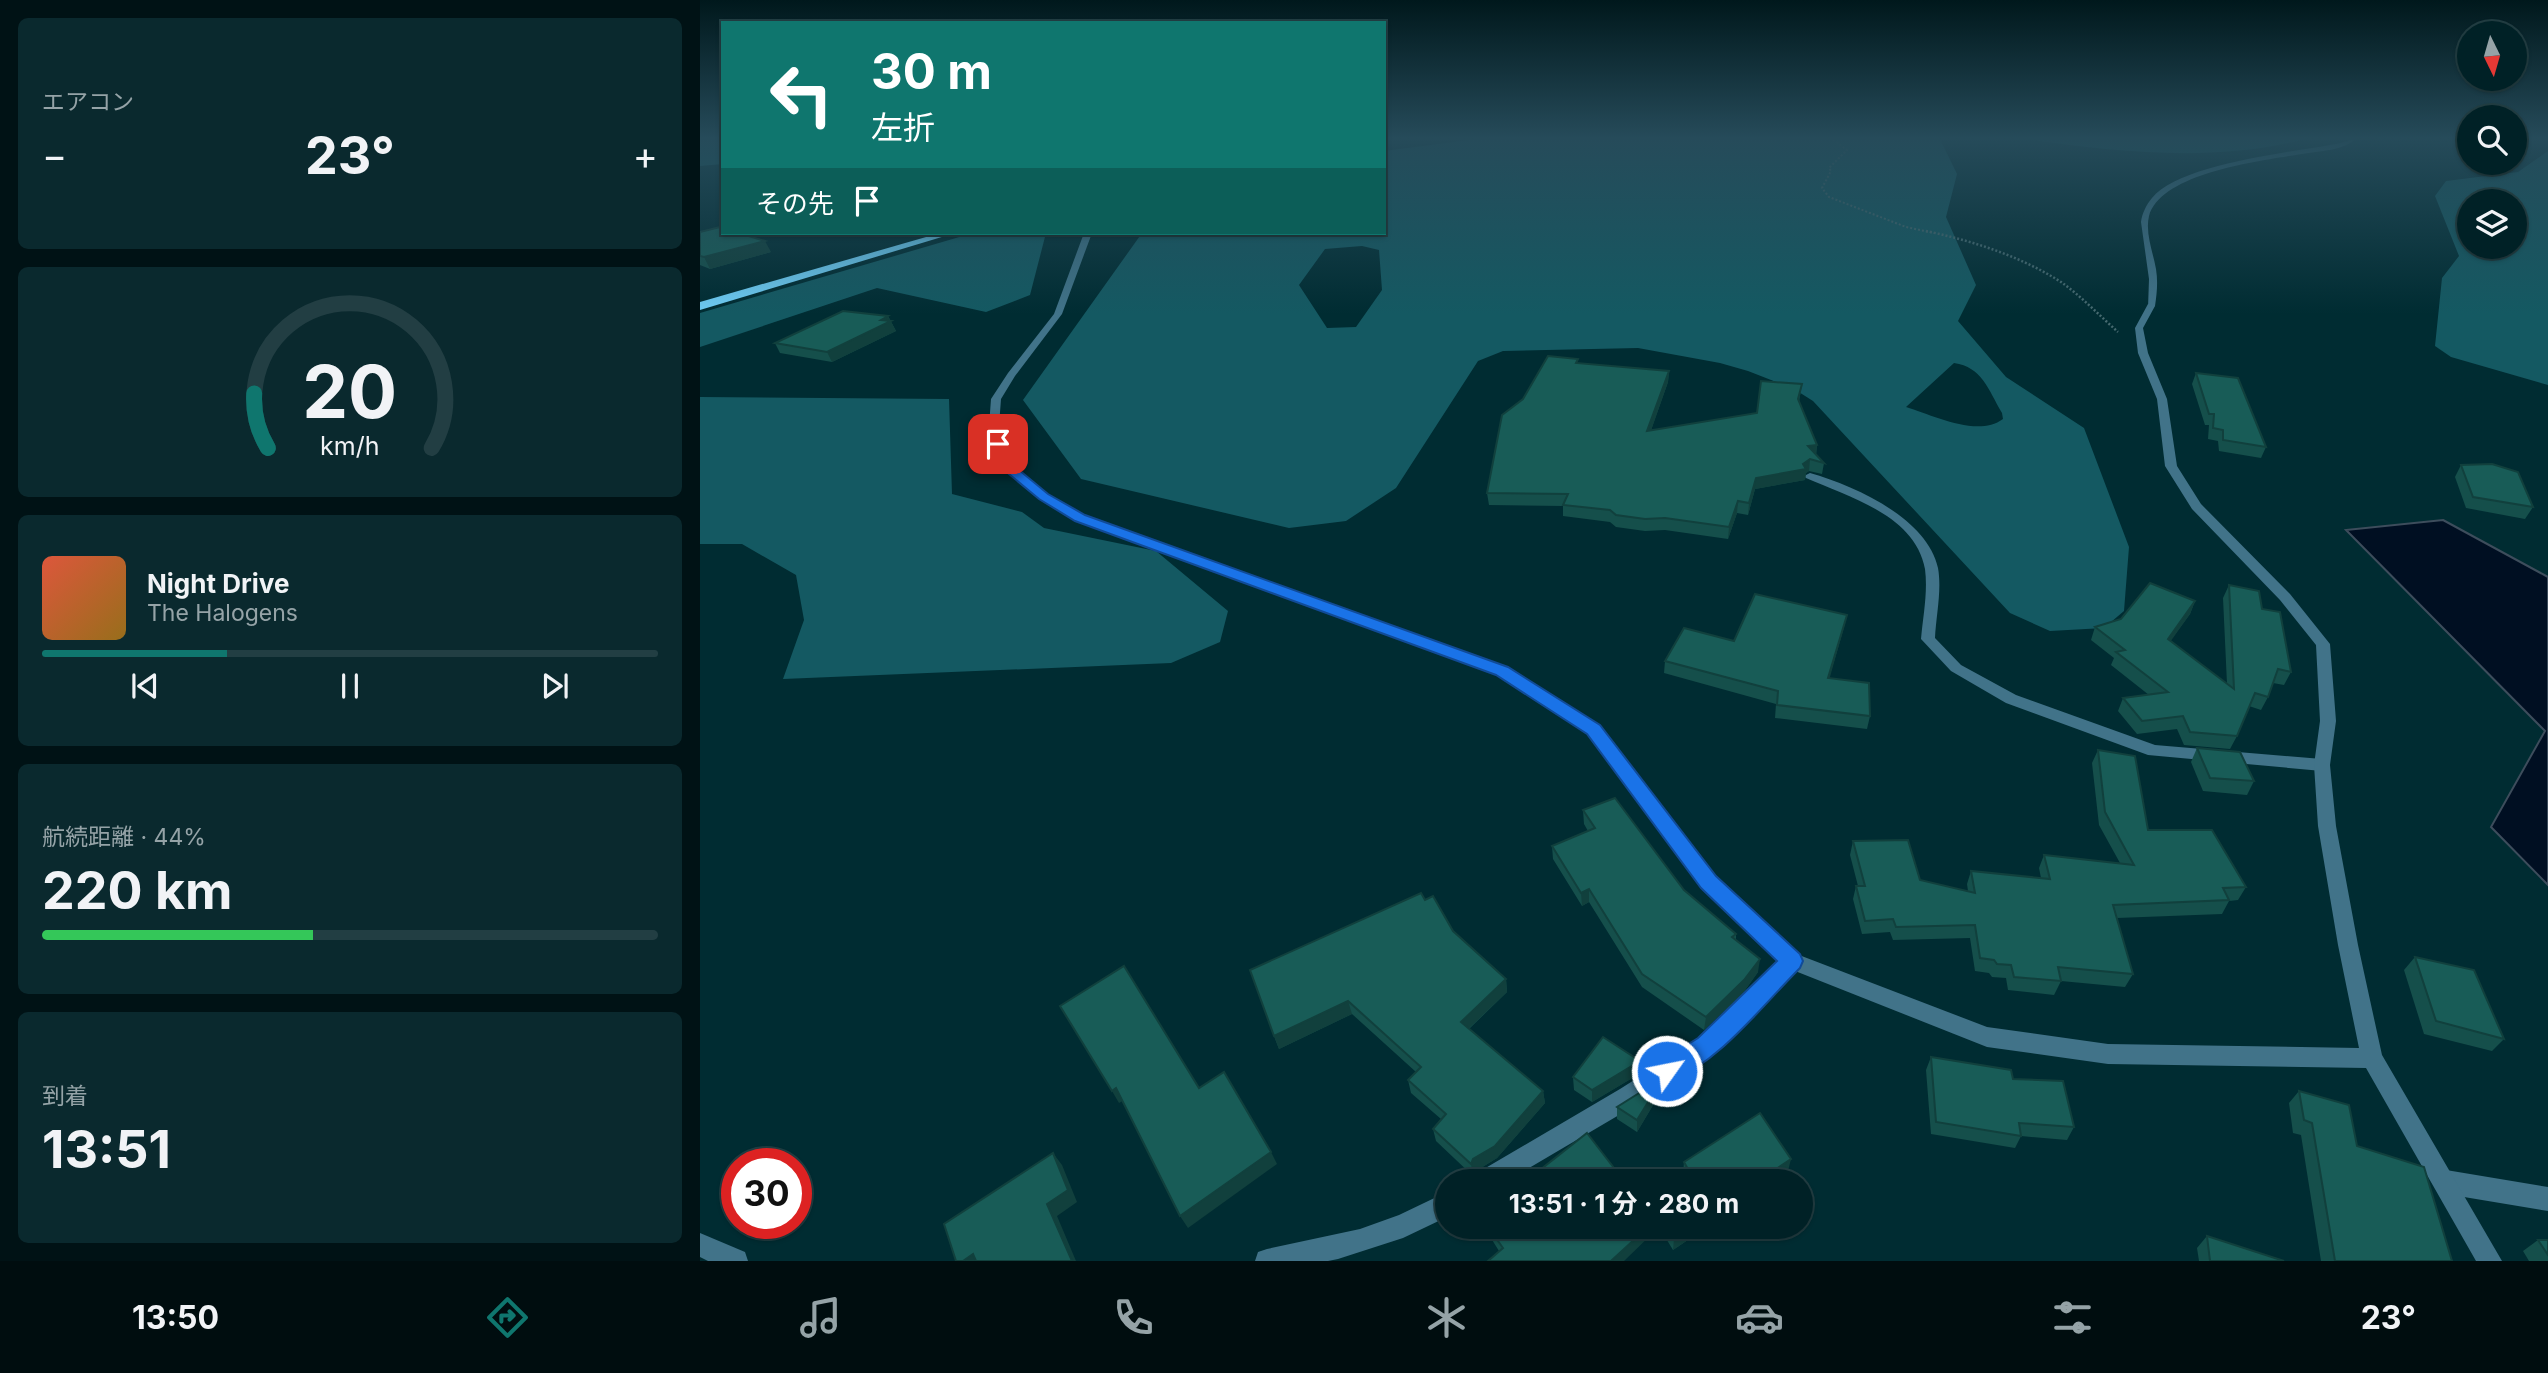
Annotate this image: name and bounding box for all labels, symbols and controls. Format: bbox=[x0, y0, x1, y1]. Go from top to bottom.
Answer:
north arrow bbox=[2457, 21, 2527, 91]
map controls bbox=[2457, 21, 2527, 259]
text: 30 m bbox=[871, 42, 992, 101]
icon: left bbox=[756, 49, 847, 140]
text: エアコン bbox=[42, 88, 134, 116]
button: search bbox=[2457, 105, 2527, 175]
text: 左折 bbox=[871, 108, 935, 147]
text: 23° bbox=[305, 124, 395, 187]
text: − bbox=[42, 132, 67, 178]
text: + bbox=[633, 132, 658, 178]
icon: arrive bbox=[848, 182, 886, 220]
text: その先 bbox=[756, 188, 834, 219]
button: layers bbox=[2457, 189, 2527, 259]
text: 20 bbox=[303, 347, 397, 436]
pin bbox=[968, 414, 1028, 474]
icon: arrive bbox=[979, 425, 1017, 463]
text: km/h bbox=[320, 431, 380, 461]
text: Night Drive bbox=[147, 568, 289, 599]
text: The Halogens bbox=[147, 599, 298, 627]
icon: previous bbox=[126, 667, 164, 705]
icon: pause bbox=[331, 667, 369, 705]
icon: next bbox=[536, 667, 574, 705]
text: 航続距離 · 44% bbox=[42, 823, 206, 851]
text: 220 km bbox=[42, 859, 233, 922]
position arrow bbox=[1630, 1034, 1704, 1108]
text: 到着 bbox=[42, 1082, 88, 1110]
text: 13:51 bbox=[42, 1118, 171, 1181]
speed limit sign: 30 bbox=[721, 1148, 812, 1239]
text: 13:51 · 1 分 · 280 m bbox=[1509, 1188, 1739, 1219]
icon: directions bbox=[483, 1293, 532, 1342]
icon: music bbox=[796, 1293, 845, 1342]
icon: phone bbox=[1109, 1293, 1158, 1342]
icon: climate bbox=[1422, 1293, 1471, 1342]
icon: car bbox=[1735, 1293, 1784, 1342]
icon: filters bbox=[2048, 1293, 2097, 1342]
text: 13:50 bbox=[132, 1298, 219, 1337]
text: 23° bbox=[2361, 1298, 2416, 1337]

